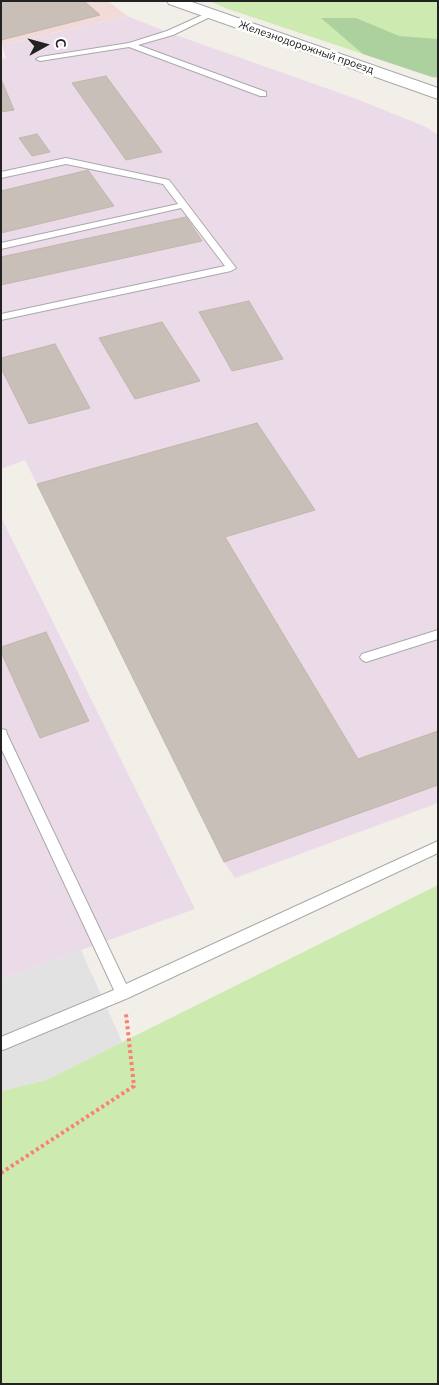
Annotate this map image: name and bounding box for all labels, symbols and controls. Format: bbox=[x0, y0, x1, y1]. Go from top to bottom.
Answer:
street label: Железнодорожный проезд bbox=[237, 19, 375, 77]
north arrow bbox=[20, 20, 70, 70]
text: С bbox=[50, 37, 70, 49]

